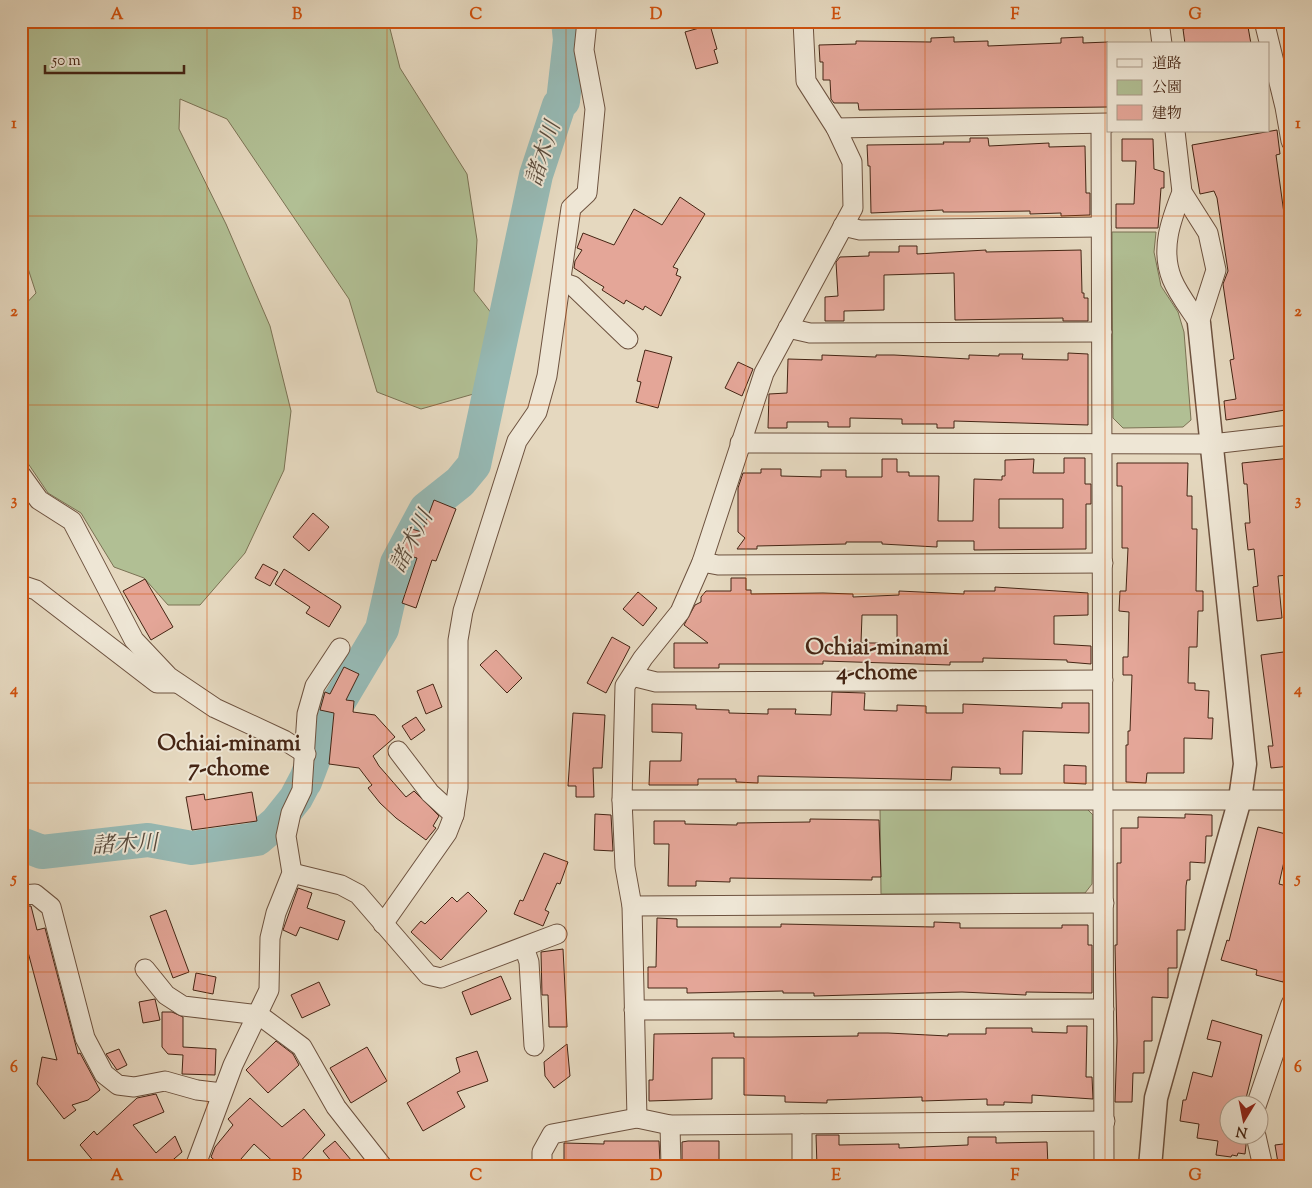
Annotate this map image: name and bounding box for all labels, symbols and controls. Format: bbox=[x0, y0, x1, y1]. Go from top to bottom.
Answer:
text: A bbox=[111, 4, 124, 27]
text: B bbox=[292, 4, 302, 27]
text: C bbox=[470, 4, 483, 27]
text: D bbox=[650, 4, 663, 27]
text: E bbox=[831, 4, 841, 27]
text: F bbox=[1011, 4, 1020, 27]
text: G bbox=[1188, 4, 1202, 27]
scale bar bbox=[45, 42, 184, 74]
legend bbox=[1107, 42, 1270, 132]
text: 50 m bbox=[51, 51, 81, 72]
text: 道路 bbox=[1152, 54, 1182, 75]
text: 公園 bbox=[1152, 78, 1182, 99]
text: 建物 bbox=[1152, 104, 1182, 125]
text: 1 bbox=[11, 113, 17, 136]
text: 1 bbox=[1295, 113, 1301, 136]
water label: 諸木川 bbox=[520, 116, 571, 190]
text: 2 bbox=[10, 301, 18, 324]
text: 2 bbox=[1294, 301, 1302, 324]
text: 3 bbox=[11, 490, 18, 513]
text: 3 bbox=[1295, 490, 1302, 513]
water label: 諸木川 bbox=[383, 504, 444, 579]
district label: Ochiai-minami 4-chome bbox=[805, 633, 950, 690]
text: 4 bbox=[9, 679, 18, 702]
text: 4 bbox=[1293, 679, 1302, 702]
district label: Ochiai-minami 7-chome bbox=[157, 729, 302, 786]
water label: 諸木川 bbox=[91, 828, 161, 864]
text: 5 bbox=[9, 868, 17, 891]
text: 5 bbox=[1293, 868, 1301, 891]
text: 6 bbox=[10, 1057, 18, 1080]
text: 6 bbox=[1294, 1057, 1302, 1080]
north arrow bbox=[1220, 1096, 1270, 1146]
text: N bbox=[1235, 1120, 1249, 1142]
text: A bbox=[111, 1165, 124, 1188]
text: B bbox=[292, 1165, 302, 1188]
text: C bbox=[470, 1165, 483, 1188]
text: D bbox=[650, 1165, 663, 1188]
text: E bbox=[831, 1165, 841, 1188]
text: F bbox=[1011, 1165, 1020, 1188]
text: G bbox=[1188, 1165, 1202, 1188]

